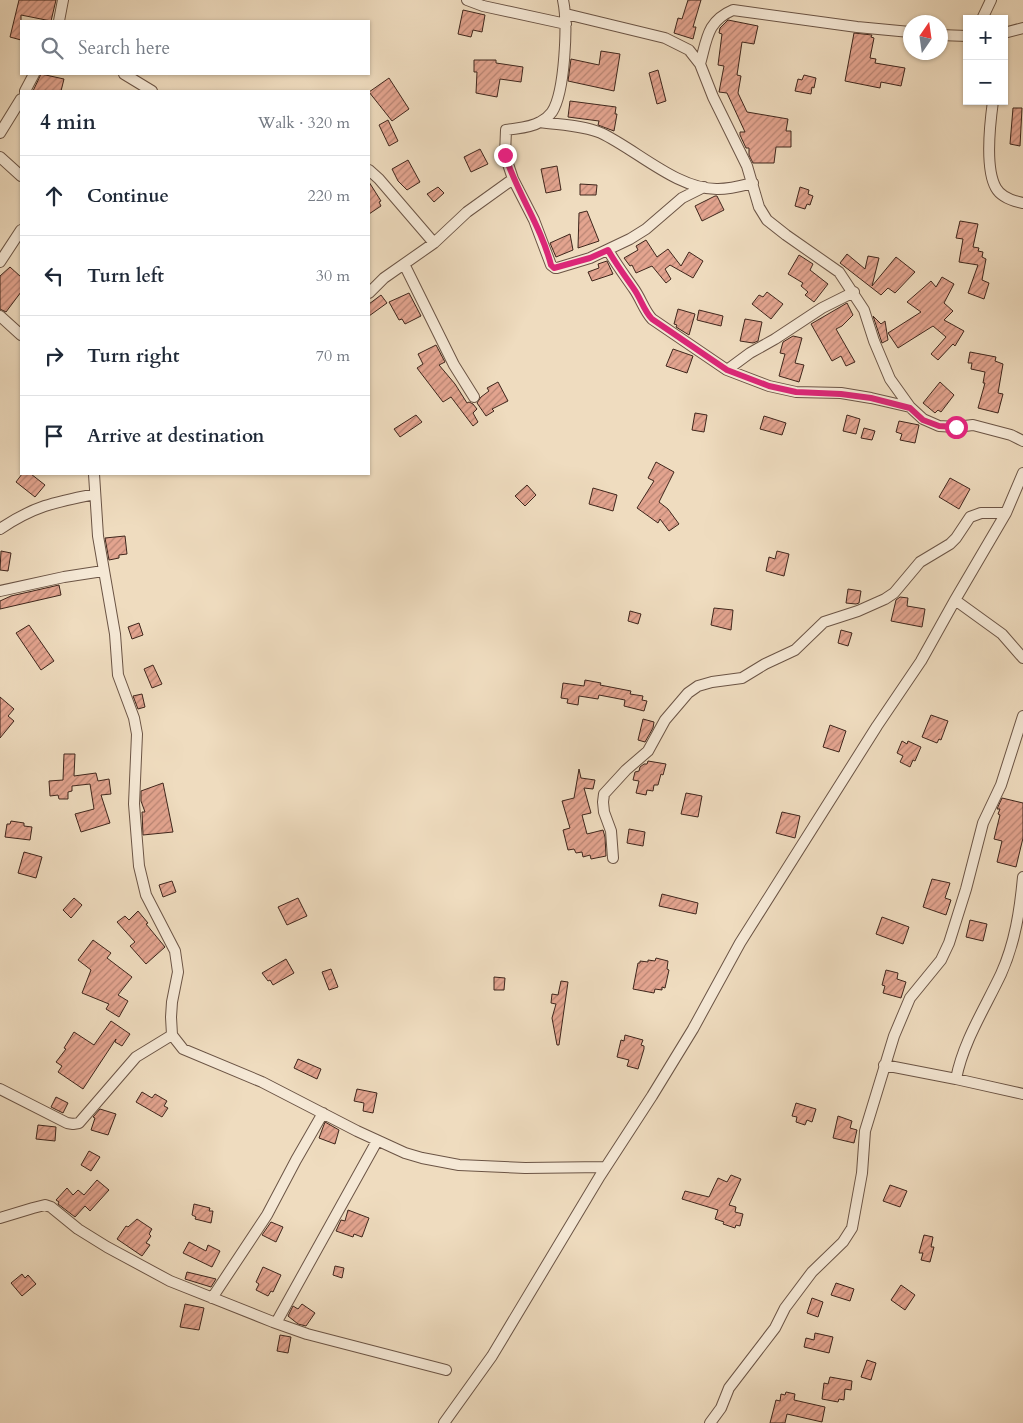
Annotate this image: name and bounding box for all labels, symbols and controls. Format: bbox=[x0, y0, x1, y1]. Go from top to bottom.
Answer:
north arrow bbox=[903, 15, 948, 60]
map controls bbox=[963, 15, 1008, 105]
button: + bbox=[963, 15, 1008, 60]
search box bbox=[20, 20, 370, 75]
icon: search bbox=[38, 34, 66, 62]
text: Search here bbox=[78, 35, 170, 61]
button: − bbox=[963, 60, 1008, 105]
text: 4 min bbox=[40, 108, 96, 137]
text: Walk · 320 m bbox=[258, 112, 350, 134]
route end bbox=[494, 144, 517, 167]
icon: ahead bbox=[40, 182, 68, 210]
text: Continue bbox=[87, 183, 169, 209]
text: 220 m bbox=[308, 185, 350, 207]
icon: left bbox=[40, 262, 68, 290]
text: Turn left bbox=[87, 263, 164, 289]
text: 30 m bbox=[316, 265, 350, 287]
icon: right bbox=[40, 342, 68, 370]
text: Turn right bbox=[87, 343, 179, 369]
text: 70 m bbox=[316, 345, 350, 367]
route start bbox=[945, 416, 968, 439]
icon: arrive bbox=[40, 422, 68, 450]
text: Arrive at destination bbox=[87, 423, 264, 449]

